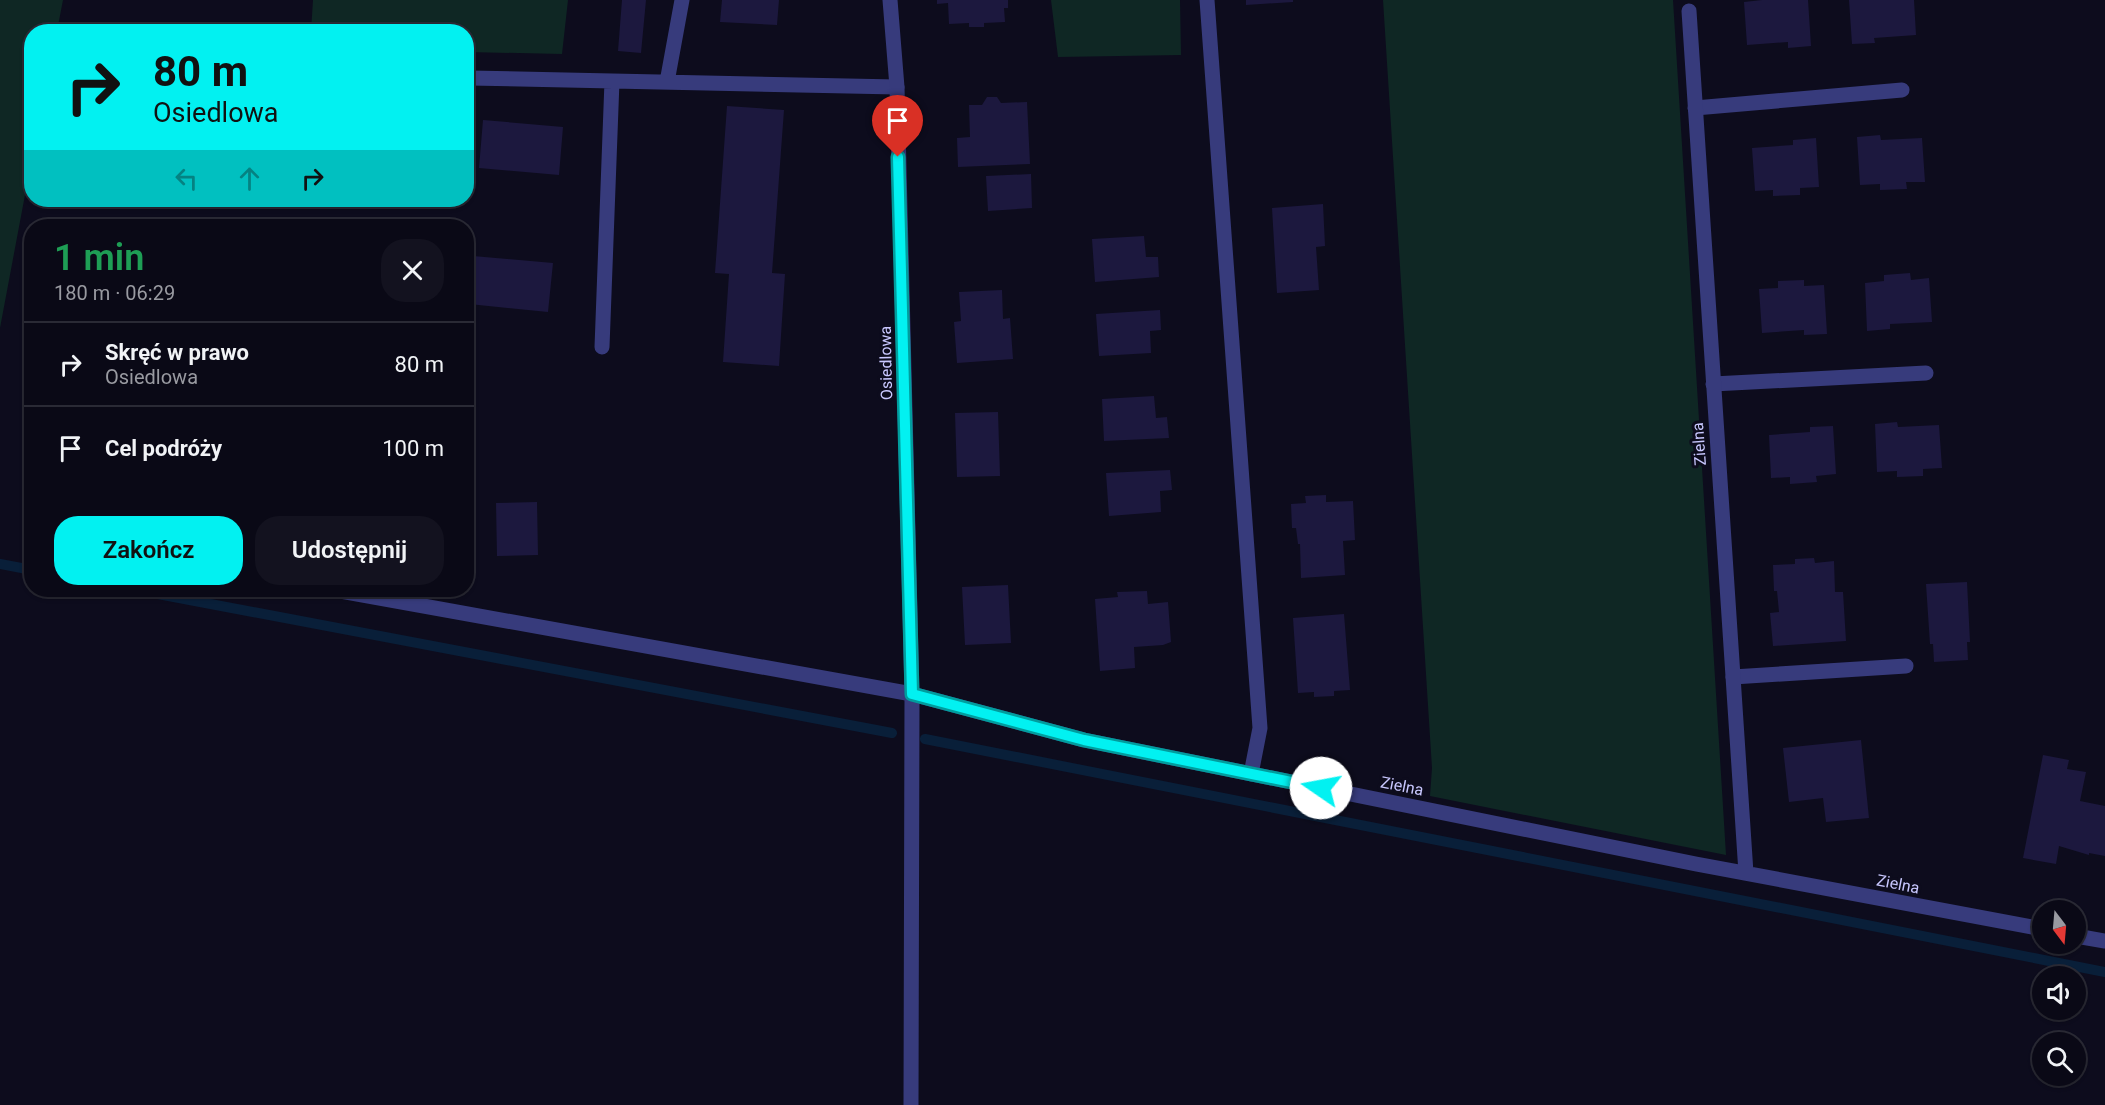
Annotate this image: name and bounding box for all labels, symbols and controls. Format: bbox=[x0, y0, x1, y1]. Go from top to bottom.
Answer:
text: 80 m bbox=[153, 47, 248, 96]
icon: right bbox=[54, 48, 132, 126]
pin bbox=[872, 95, 923, 157]
text: Osiedlowa bbox=[153, 97, 279, 129]
icon: arrive bbox=[881, 104, 914, 137]
icon: left bbox=[170, 162, 203, 195]
icon: ahead bbox=[233, 162, 266, 195]
icon: right bbox=[296, 162, 329, 195]
text: 1 min bbox=[54, 237, 144, 279]
button: close bbox=[381, 239, 444, 302]
text: 180 m · 06:29 bbox=[54, 281, 175, 305]
street label: Osiedlowa bbox=[876, 326, 896, 400]
text: Skręć w prawo bbox=[105, 340, 249, 365]
icon: right bbox=[54, 348, 87, 381]
text: 80 m bbox=[395, 352, 444, 377]
text: Osiedlowa bbox=[105, 365, 198, 389]
street label: Zielna bbox=[1688, 422, 1710, 466]
icon: arrive bbox=[54, 432, 87, 465]
text: Cel podróży bbox=[105, 436, 222, 461]
text: 100 m bbox=[382, 436, 444, 461]
button: Zakończ bbox=[54, 516, 243, 585]
button: Udostępnij bbox=[255, 516, 444, 585]
position arrow bbox=[1289, 756, 1353, 820]
street label: Zielna bbox=[1379, 773, 1425, 799]
street label: Zielna bbox=[1875, 871, 1921, 897]
north arrow bbox=[2032, 900, 2086, 954]
map controls bbox=[2032, 900, 2086, 1086]
button: sound bbox=[2032, 966, 2086, 1020]
button: search bbox=[2032, 1032, 2086, 1086]

